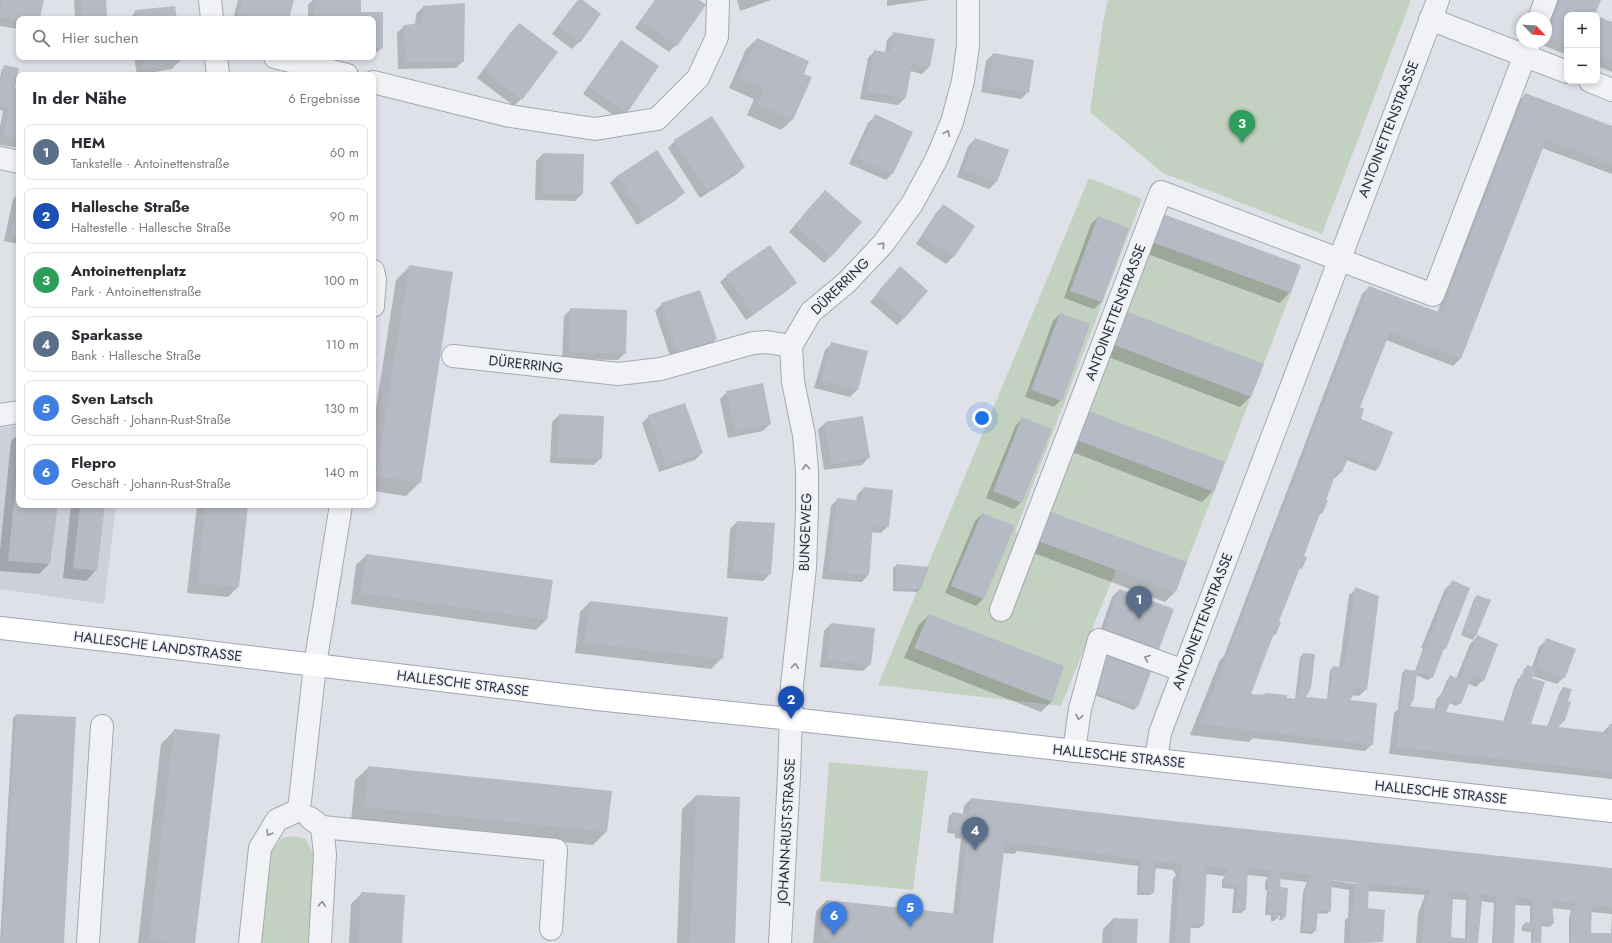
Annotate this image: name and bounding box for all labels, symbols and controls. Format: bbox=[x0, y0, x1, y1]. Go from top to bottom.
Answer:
north arrow bbox=[1516, 12, 1552, 48]
map controls bbox=[1564, 12, 1600, 84]
button: + bbox=[1564, 12, 1600, 48]
search box bbox=[16, 16, 376, 60]
icon: search bbox=[30, 27, 52, 49]
text: Hier suchen bbox=[62, 27, 139, 49]
button: − bbox=[1564, 48, 1600, 84]
street label: ANTOINETTENSTRASSE bbox=[1353, 58, 1423, 200]
text: In der Nähe bbox=[32, 86, 127, 110]
text: 6 Ergebnisse bbox=[288, 89, 360, 108]
pin: 3 bbox=[1229, 110, 1255, 143]
one-way arrow bbox=[943, 130, 951, 137]
text: HEM bbox=[71, 132, 105, 154]
text: 1 bbox=[43, 143, 49, 162]
text: 60 m bbox=[330, 143, 359, 162]
text: Tankstelle · Antoinettenstraße bbox=[71, 154, 229, 173]
text: Hallesche Straße bbox=[71, 196, 190, 218]
text: 2 bbox=[42, 207, 50, 226]
text: 90 m bbox=[330, 207, 359, 226]
text: Haltestelle · Hallesche Straße bbox=[71, 218, 231, 237]
street label: ANTOINETTENSTRASSE bbox=[1080, 241, 1150, 383]
one-way arrow bbox=[877, 242, 884, 250]
street label: DÜRERRING bbox=[806, 253, 874, 319]
text: Antoinettenplatz bbox=[71, 260, 186, 282]
text: 3 bbox=[42, 271, 50, 290]
text: 100 m bbox=[324, 271, 359, 290]
text: Park · Antoinettenstraße bbox=[71, 282, 201, 301]
text: Sparkasse bbox=[71, 324, 143, 346]
text: 4 bbox=[41, 335, 51, 354]
text: 110 m bbox=[325, 335, 359, 354]
text: Bank · Hallesche Straße bbox=[71, 346, 201, 365]
street label: DÜRERRING bbox=[488, 350, 564, 378]
text: Sven Latsch bbox=[71, 388, 153, 410]
text: 5 bbox=[42, 399, 50, 418]
text: 130 m bbox=[324, 399, 359, 418]
your location bbox=[972, 408, 992, 428]
text: Geschäft · Johann-Rust-Straße bbox=[71, 410, 231, 429]
text: Flepro bbox=[71, 452, 116, 474]
text: 6 bbox=[42, 463, 50, 482]
text: 140 m bbox=[324, 463, 359, 482]
one-way arrow bbox=[802, 463, 811, 470]
text: Geschäft · Johann-Rust-Straße bbox=[71, 474, 231, 493]
street label: BUNGEWEG bbox=[794, 492, 816, 572]
street label: ANTOINETTENSTRASSE bbox=[1167, 550, 1237, 692]
pin: 1 bbox=[1126, 586, 1152, 619]
street label: HALLESCHE LANDSTRASSE bbox=[73, 626, 243, 666]
one-way arrow bbox=[1144, 654, 1151, 662]
one-way arrow bbox=[790, 663, 799, 669]
street label: HALLESCHE STRASSE bbox=[396, 665, 530, 701]
pin: 2 bbox=[778, 686, 804, 719]
one-way arrow bbox=[1075, 714, 1084, 720]
street label: HALLESCHE STRASSE bbox=[1052, 739, 1186, 773]
street label: JOHANN-RUST-STRASSE bbox=[772, 757, 800, 907]
street label: HALLESCHE STRASSE bbox=[1374, 775, 1508, 809]
pin: 4 bbox=[962, 817, 988, 850]
one-way arrow bbox=[267, 829, 274, 836]
pin: 5 bbox=[897, 894, 923, 927]
one-way arrow bbox=[318, 901, 327, 907]
pin: 6 bbox=[821, 902, 847, 935]

